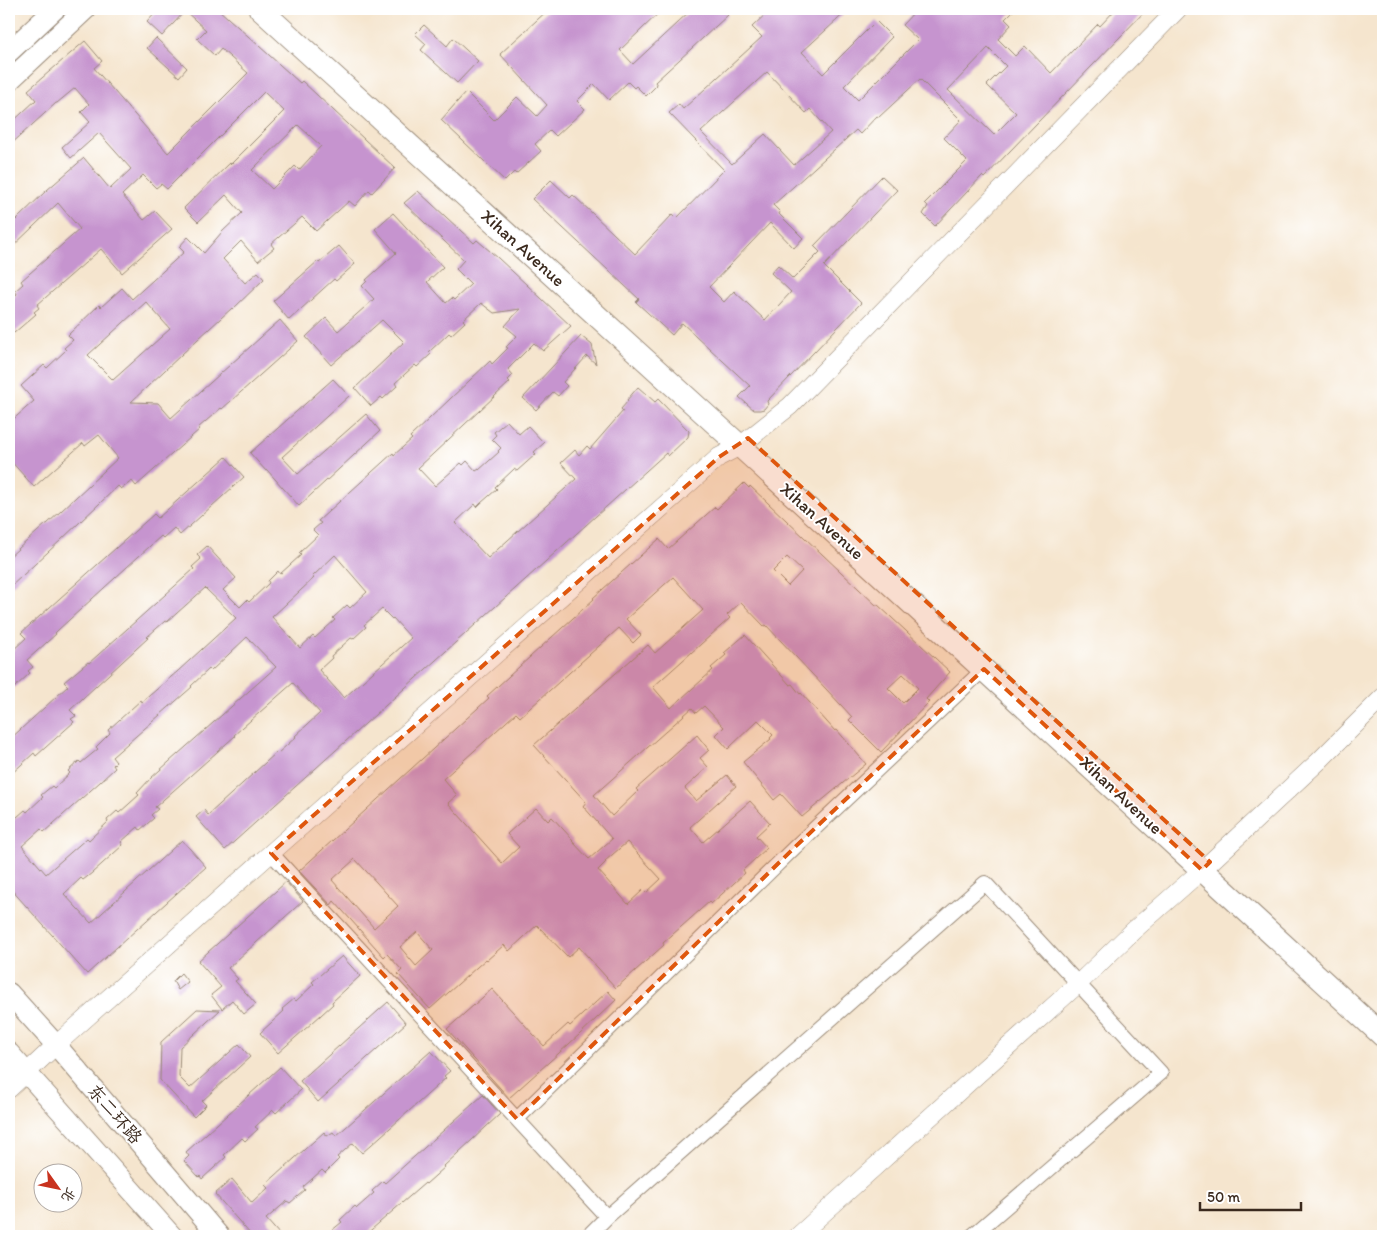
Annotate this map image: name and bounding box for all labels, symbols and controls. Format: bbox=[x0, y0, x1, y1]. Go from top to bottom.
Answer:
street label: Xihan Avenue bbox=[476, 205, 570, 291]
street label: Xihan Avenue bbox=[775, 478, 869, 564]
street label: Xihan Avenue bbox=[1075, 751, 1167, 839]
street label: 东二环路 bbox=[83, 1080, 147, 1148]
north arrow bbox=[32, 1162, 82, 1212]
scale bar bbox=[1200, 1180, 1301, 1212]
text: 北 bbox=[58, 1184, 79, 1205]
text: 50 m bbox=[1207, 1188, 1240, 1206]

